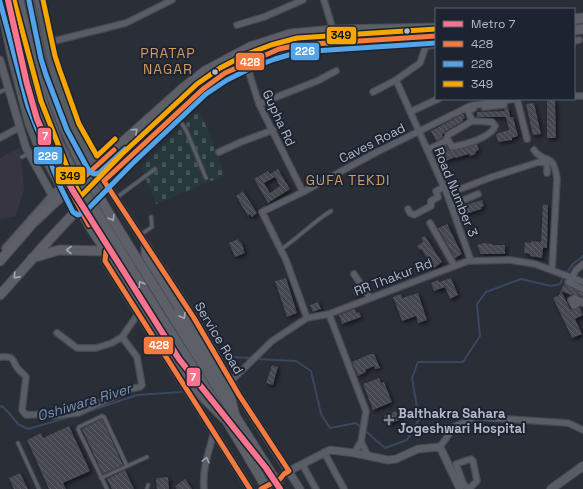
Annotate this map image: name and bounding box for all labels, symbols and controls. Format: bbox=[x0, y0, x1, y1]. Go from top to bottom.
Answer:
legend bbox=[435, 8, 575, 100]
text: Metro 7 bbox=[471, 16, 516, 32]
line badge: 349 bbox=[326, 26, 357, 45]
unlabelled marker bbox=[402, 26, 412, 36]
text: 349 bbox=[331, 28, 351, 42]
text: 428 bbox=[471, 36, 493, 52]
line badge: 226 bbox=[290, 42, 320, 61]
district label: PRATAP NAGAR bbox=[140, 44, 196, 78]
text: 226 bbox=[295, 44, 315, 58]
line badge: 428 bbox=[235, 52, 265, 71]
text: 428 bbox=[240, 55, 260, 69]
text: 226 bbox=[471, 56, 493, 72]
unlabelled marker bbox=[210, 67, 220, 77]
text: 349 bbox=[471, 76, 493, 92]
street label: Gupha Rd bbox=[259, 87, 299, 149]
street label: Caves Road bbox=[336, 119, 408, 167]
line badge: 7 bbox=[37, 127, 52, 146]
text: 7 bbox=[42, 129, 48, 143]
one-way arrow bbox=[130, 129, 138, 136]
street label: Road Number 3 bbox=[430, 145, 482, 239]
line badge: 226 bbox=[33, 146, 63, 165]
text: 226 bbox=[38, 149, 58, 163]
line badge: 349 bbox=[55, 166, 86, 185]
text: 349 bbox=[60, 169, 80, 183]
district label: GUFA TEKDI bbox=[306, 171, 390, 189]
one-way arrow bbox=[108, 214, 115, 221]
one-way arrow bbox=[66, 246, 72, 254]
street label: RR Thakur Rd bbox=[352, 254, 434, 300]
one-way arrow bbox=[14, 272, 21, 279]
one-way arrow bbox=[138, 281, 146, 288]
street label: Service Road bbox=[191, 299, 247, 377]
one-way arrow bbox=[179, 312, 186, 319]
line badge: 428 bbox=[143, 336, 174, 355]
text: 428 bbox=[149, 338, 169, 352]
line badge: 7 bbox=[186, 367, 201, 387]
text: 7 bbox=[190, 370, 196, 384]
water label: Oshiwara River bbox=[35, 379, 135, 425]
place label: Balthakra Sahara Jogeshwari Hospital bbox=[398, 405, 526, 437]
marker: Balthakra Sahara Jogeshwari Hospital bbox=[383, 414, 395, 426]
one-way arrow bbox=[202, 457, 210, 463]

